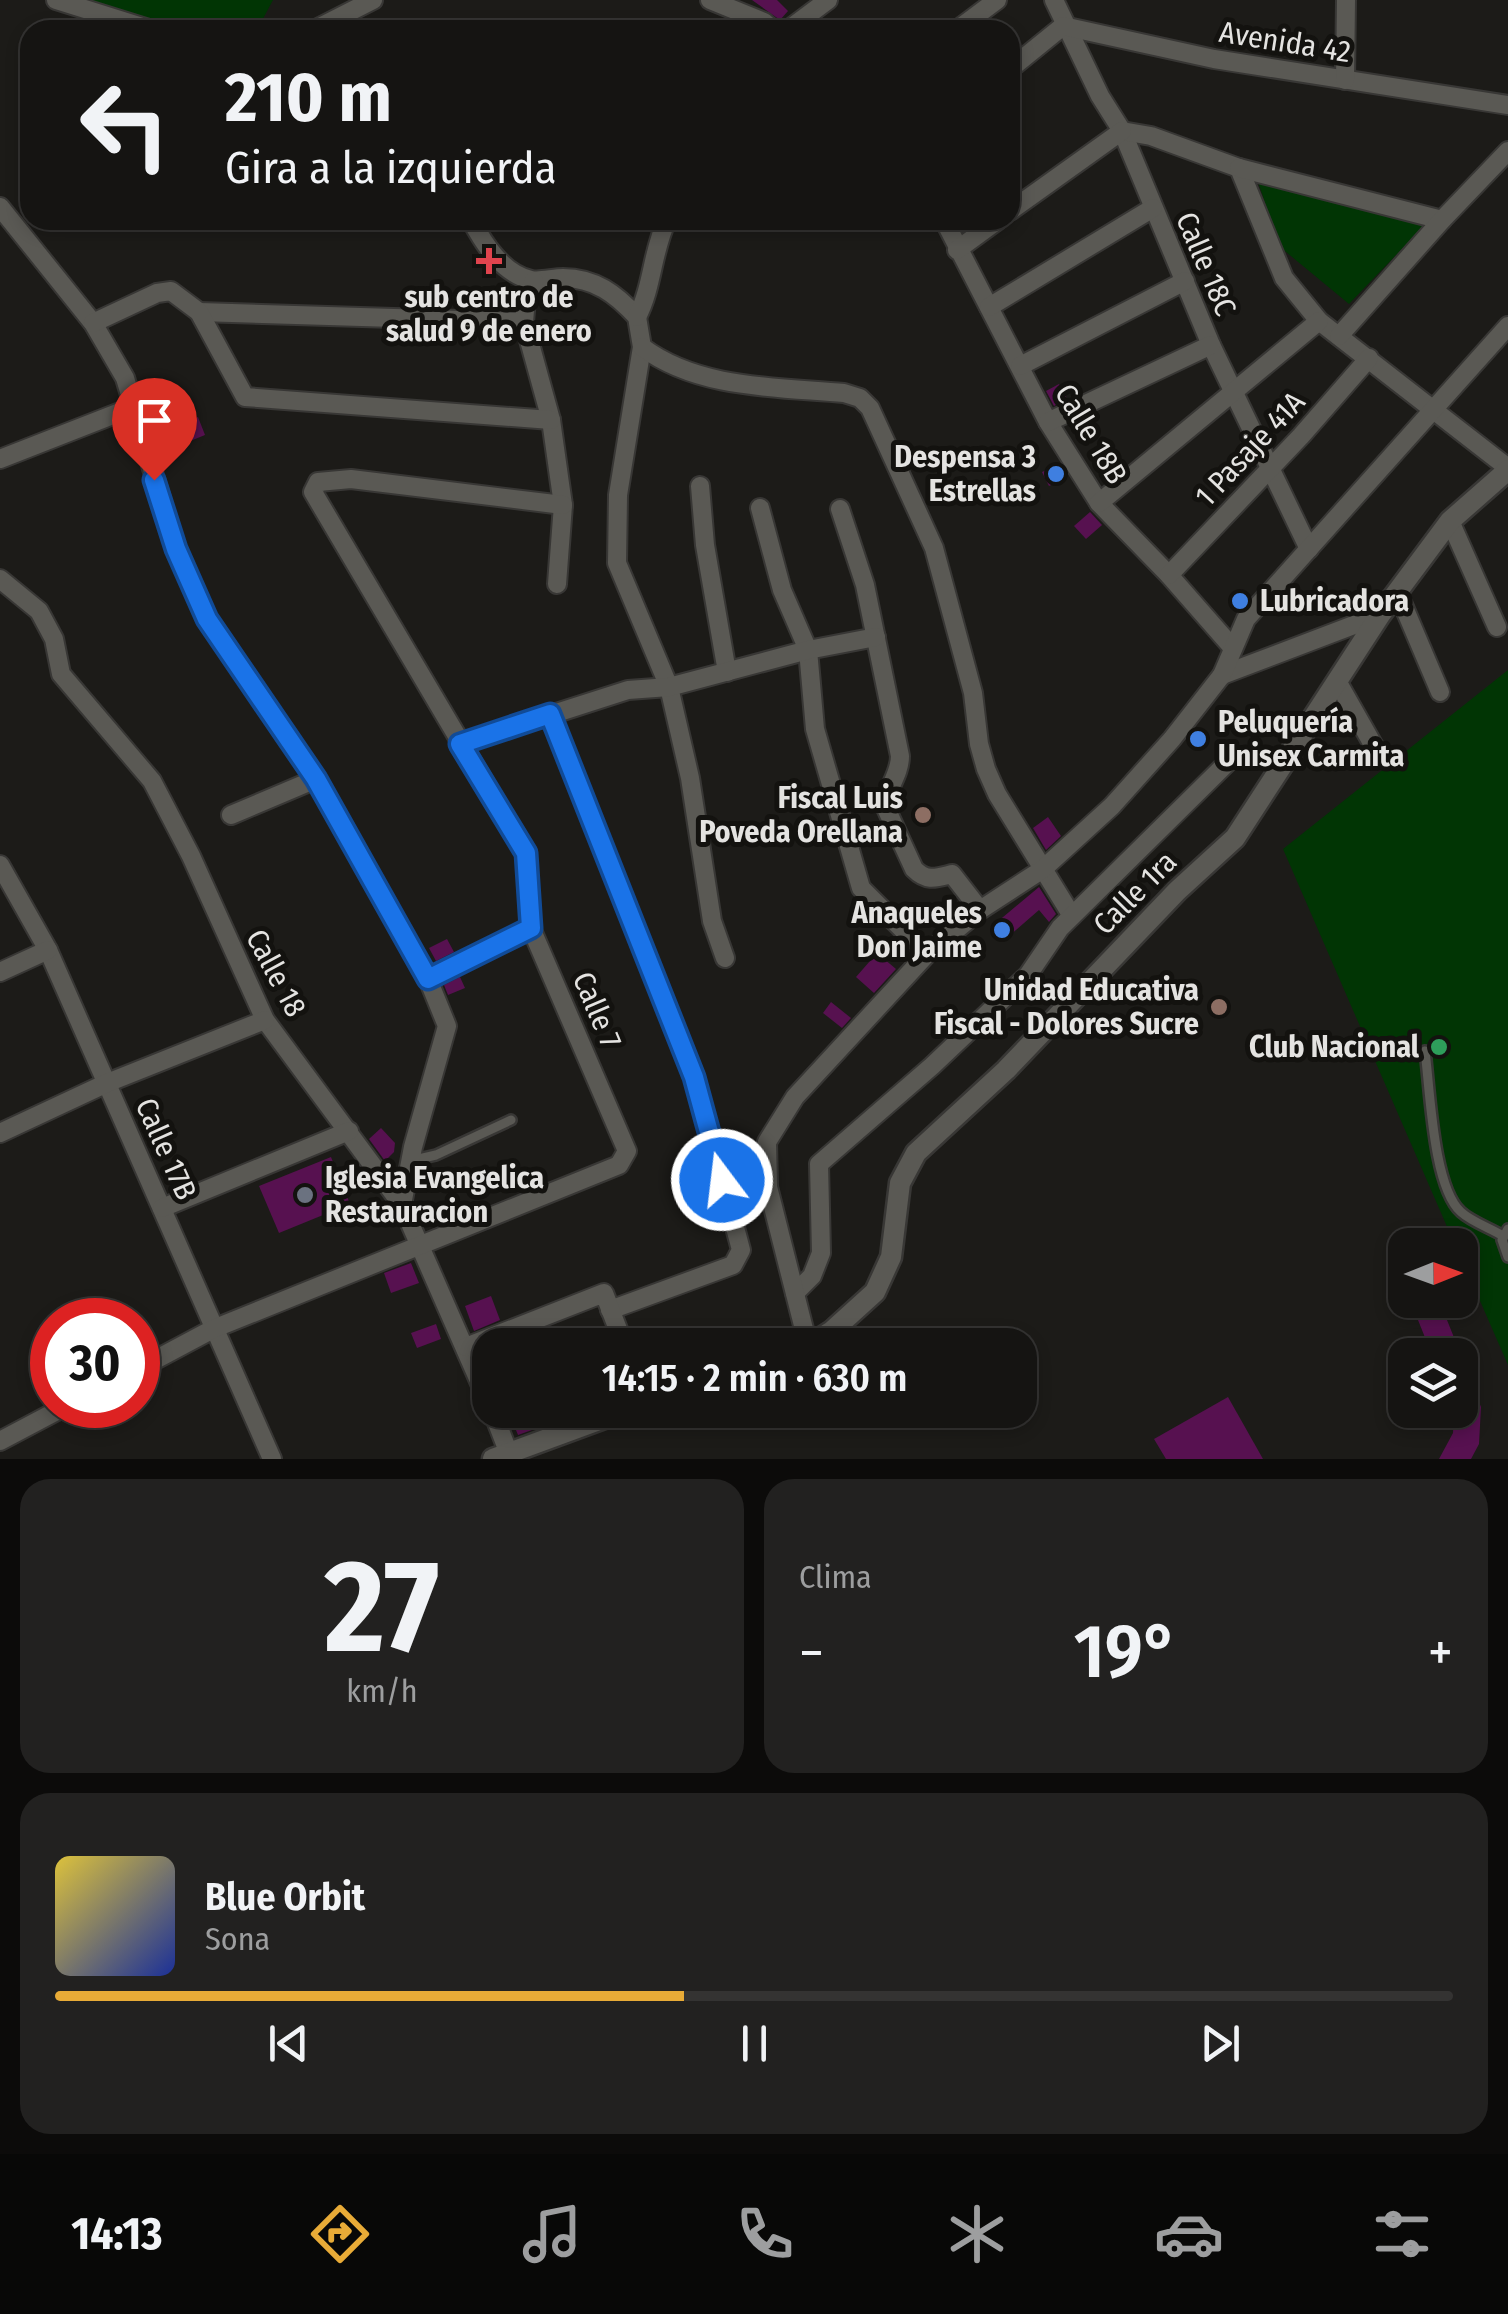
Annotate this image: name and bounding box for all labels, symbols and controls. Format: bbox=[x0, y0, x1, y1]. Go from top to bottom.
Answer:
street label: Avenida 42 bbox=[1217, 14, 1353, 70]
text: 210 m bbox=[225, 56, 392, 140]
icon: left bbox=[60, 60, 190, 190]
text: Gira a la izquierda bbox=[225, 141, 557, 195]
street label: Calle 18C bbox=[1168, 207, 1244, 321]
marker: sub centro de salud 9 de enero bbox=[476, 248, 502, 274]
place label: sub centro de salud 9 de enero bbox=[386, 279, 592, 349]
pin bbox=[112, 378, 197, 481]
street label: Calle 18B bbox=[1047, 378, 1135, 490]
street label: 1 Pasaje 41A bbox=[1188, 384, 1312, 514]
icon: arrive bbox=[127, 393, 182, 448]
place label: Despensa 3 Estrellas bbox=[894, 439, 1036, 509]
marker: Despensa 3 Estrellas bbox=[1045, 463, 1067, 485]
place label: Lubricadora bbox=[1260, 583, 1409, 619]
marker: Lubricadora bbox=[1229, 590, 1251, 612]
place label: Peluquería Unisex Carmita bbox=[1218, 704, 1405, 774]
marker: Peluquería Unisex Carmita bbox=[1187, 728, 1209, 750]
place label: Fiscal Luis Poveda Orellana bbox=[699, 780, 903, 850]
marker: Fiscal Luis Poveda Orellana bbox=[912, 804, 934, 826]
street label: Calle 1ra bbox=[1086, 844, 1184, 942]
place label: Anaqueles Don Jaime bbox=[851, 895, 982, 965]
marker: Anaqueles Don Jaime bbox=[991, 919, 1013, 941]
street label: Calle 18 bbox=[238, 923, 314, 1023]
street label: Calle 7 bbox=[565, 967, 629, 1053]
place label: Unidad Educativa Fiscal - Dolores Sucre bbox=[934, 972, 1199, 1042]
marker: Unidad Educativa Fiscal - Dolores Sucre bbox=[1208, 996, 1230, 1018]
place label: Club Nacional bbox=[1249, 1029, 1420, 1065]
marker: Club Nacional bbox=[1428, 1036, 1450, 1058]
street label: Calle 17B bbox=[128, 1093, 204, 1205]
position arrow bbox=[670, 1128, 774, 1232]
place label: Iglesia Evangelica Restauracion bbox=[325, 1160, 544, 1230]
marker: Iglesia Evangelica Restauracion bbox=[294, 1184, 316, 1206]
north arrow bbox=[1388, 1228, 1478, 1318]
map controls bbox=[1388, 1228, 1478, 1428]
speed limit sign: 30 bbox=[30, 1298, 160, 1428]
button: layers bbox=[1388, 1338, 1478, 1428]
text: 14:15 · 2 min · 630 m bbox=[602, 1355, 907, 1401]
text: 27 bbox=[325, 1529, 439, 1685]
text: Clima bbox=[799, 1558, 872, 1596]
text: 19° bbox=[1074, 1607, 1178, 1697]
text: − bbox=[799, 1620, 824, 1686]
text: + bbox=[1428, 1620, 1453, 1686]
text: km/h bbox=[346, 1672, 418, 1710]
text: Blue Orbit bbox=[205, 1874, 365, 1920]
text: Sona bbox=[205, 1920, 270, 1958]
icon: previous bbox=[261, 2016, 316, 2071]
icon: pause bbox=[727, 2016, 782, 2071]
icon: next bbox=[1193, 2016, 1248, 2071]
icon: directions bbox=[305, 2199, 375, 2269]
icon: music bbox=[517, 2199, 587, 2269]
icon: phone bbox=[730, 2199, 800, 2269]
icon: climate bbox=[942, 2199, 1012, 2269]
icon: car bbox=[1154, 2199, 1224, 2269]
icon: filters bbox=[1367, 2199, 1437, 2269]
text: 14:13 bbox=[71, 2207, 162, 2261]

